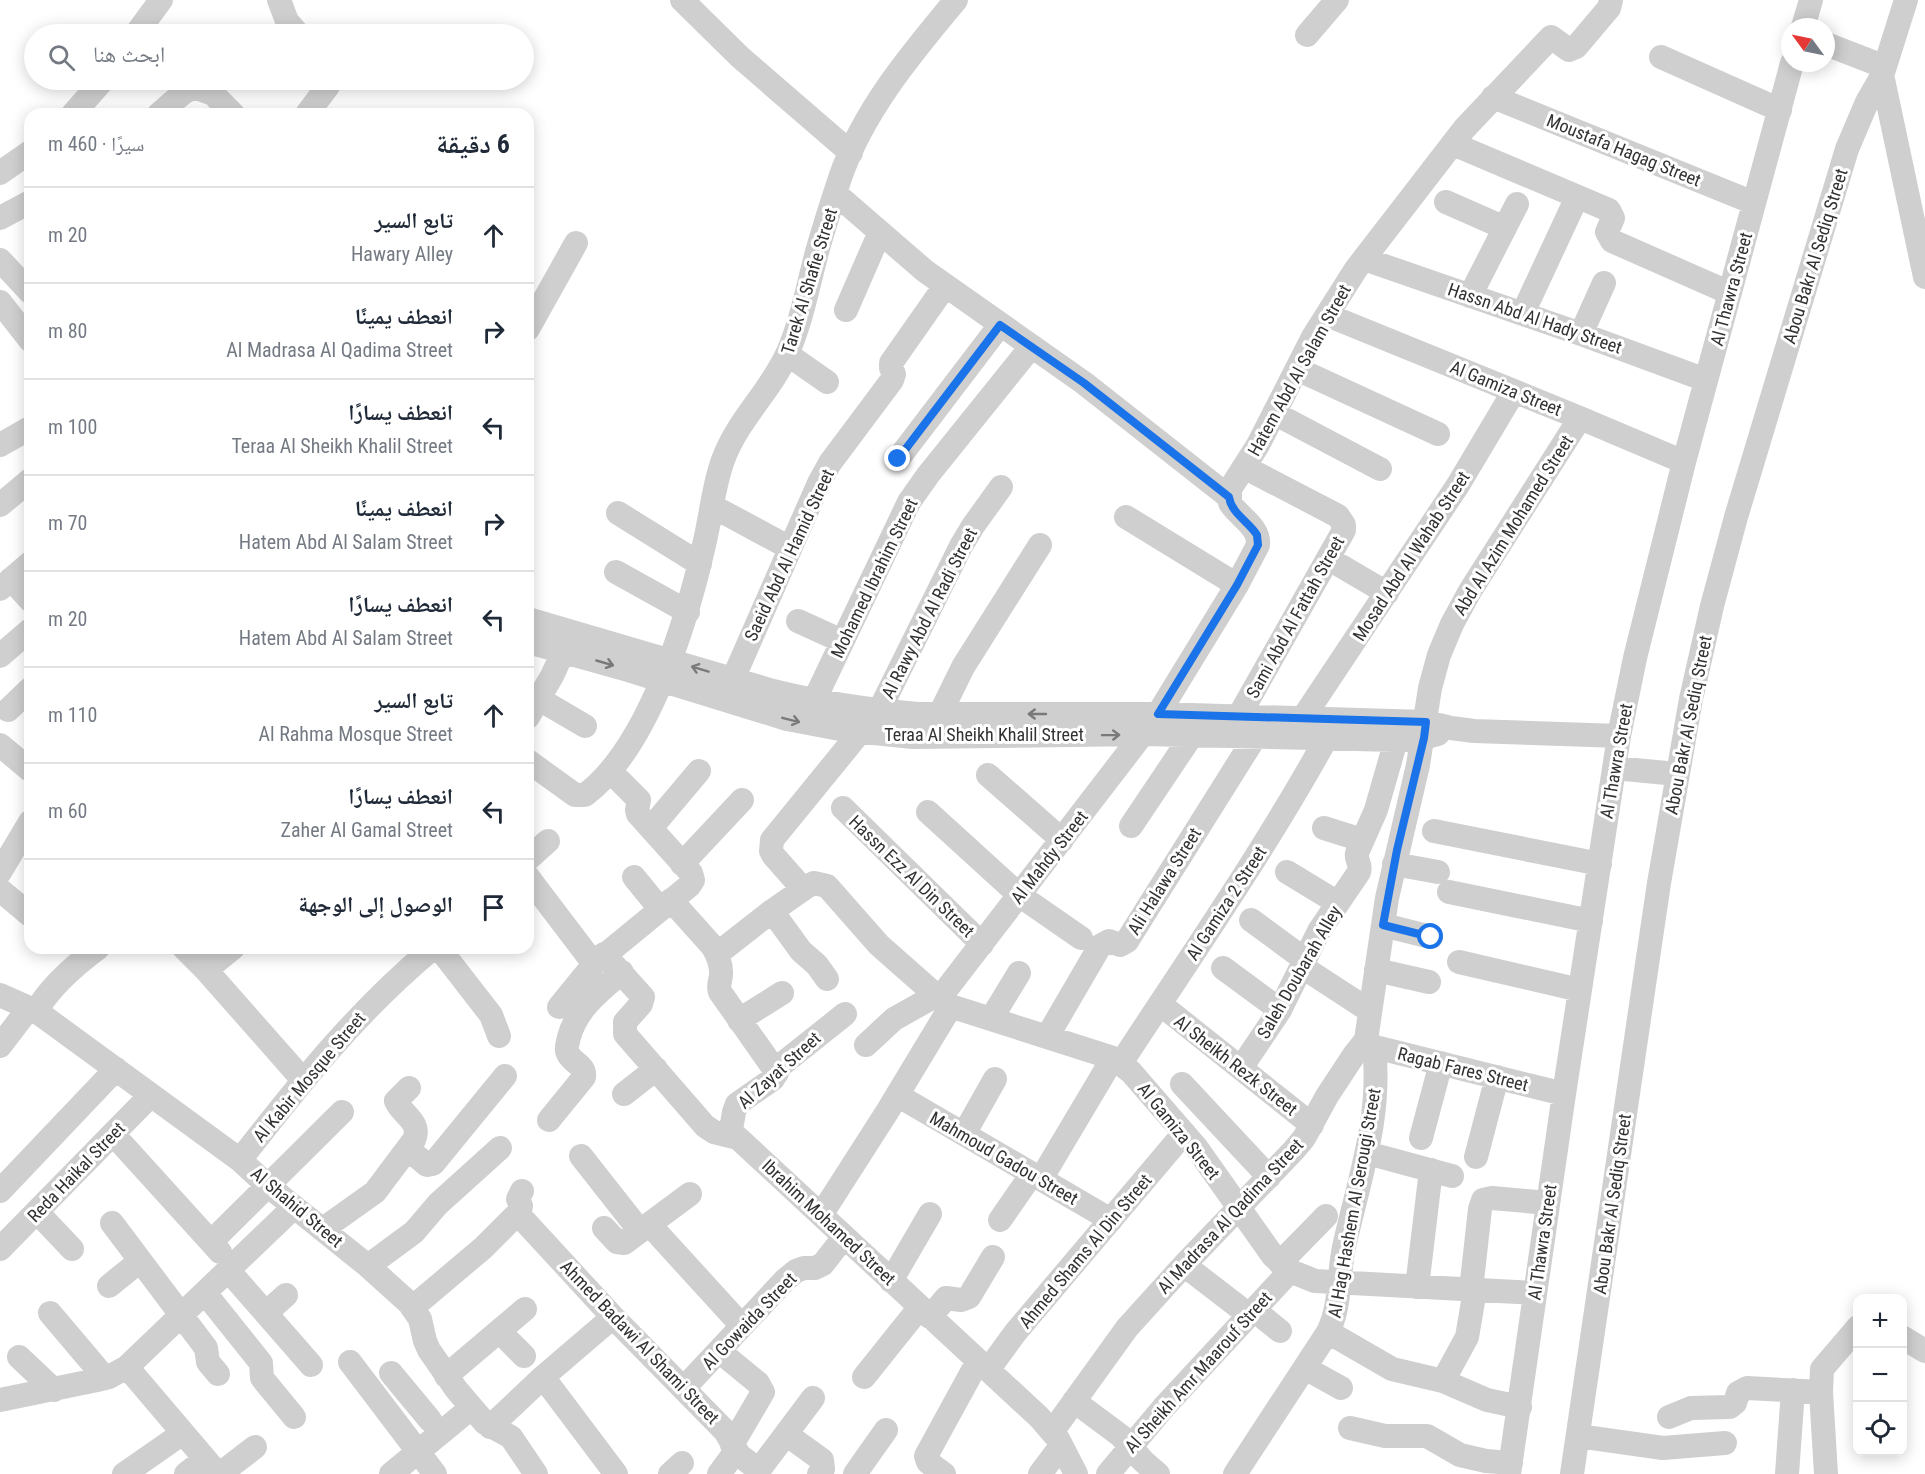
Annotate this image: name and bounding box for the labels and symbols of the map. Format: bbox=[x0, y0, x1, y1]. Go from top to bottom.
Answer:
north arrow bbox=[1781, 18, 1835, 72]
street label: Moustafa Hagag Street bbox=[1544, 109, 1704, 191]
street label: Abou Bakr Al Sediq Street bbox=[1778, 166, 1852, 346]
street label: Tarek Al Shafie Street bbox=[777, 205, 841, 357]
street label: Al Thawra Street bbox=[1706, 230, 1756, 348]
street label: Hassn Abd Al Hady Street bbox=[1445, 278, 1625, 358]
street label: Hatem Abd Al Salam Street bbox=[1243, 281, 1355, 459]
street label: Al Gamiza Street bbox=[1447, 356, 1565, 420]
street label: Abd Al Azim Mohamed Street bbox=[1449, 431, 1577, 619]
route end bbox=[884, 445, 910, 471]
street label: Saeid Abd Al Hamid Street bbox=[740, 466, 838, 644]
street label: Mosad Abd Al Wahab Street bbox=[1348, 467, 1474, 645]
street label: Mohamed Ibrahim Street bbox=[826, 495, 922, 661]
street label: Al Rawy Abd Al Radi Street bbox=[877, 524, 981, 702]
street label: Sami Abd Al Fattah Street bbox=[1242, 532, 1348, 702]
street label: Abou Bakr Al Sediq Street bbox=[1660, 634, 1716, 816]
one-way arrow bbox=[595, 658, 614, 669]
one-way arrow bbox=[691, 663, 710, 674]
street label: Al Thawra Street bbox=[1596, 702, 1636, 820]
one-way arrow bbox=[1027, 708, 1047, 720]
one-way arrow bbox=[781, 715, 800, 727]
street label: Teraa Al Sheikh Khalil Street bbox=[884, 724, 1084, 745]
one-way arrow bbox=[1100, 729, 1120, 740]
street label: Al Mahdy Street bbox=[1006, 806, 1092, 908]
street label: Hassn Ezz Al Din Street bbox=[845, 811, 979, 941]
street label: Ali Halawa Street bbox=[1123, 824, 1205, 938]
street label: Al Gamiza 2 Street bbox=[1181, 842, 1271, 964]
street label: Saleh Doubarah Alley bbox=[1252, 901, 1346, 1042]
route start bbox=[1417, 923, 1443, 949]
street label: Al Kabir Mosque Street bbox=[249, 1008, 369, 1146]
street label: Al Sheikh Rezk Street bbox=[1170, 1010, 1302, 1120]
street label: Al Zayat Street bbox=[733, 1027, 825, 1113]
street label: Ragab Fares Street bbox=[1395, 1043, 1531, 1095]
street label: Al Gamiza Street bbox=[1134, 1078, 1224, 1184]
street label: Al Hag Hashem Al Serougi Street bbox=[1323, 1086, 1385, 1320]
street label: Mahmoud Gadou Street bbox=[926, 1107, 1082, 1209]
street label: Abou Bakr Al Sediq Street bbox=[1589, 1112, 1635, 1296]
street label: Reda Haikal Street bbox=[23, 1118, 129, 1226]
street label: Al Madrasa Al Qadima Street bbox=[1153, 1134, 1307, 1298]
street label: Ibrahim Mohamed Street bbox=[758, 1155, 900, 1289]
street label: Al Shahid Street bbox=[247, 1163, 347, 1251]
street label: Ahmed Shams Al Din Street bbox=[1014, 1170, 1156, 1332]
street label: Al Thawra Street bbox=[1523, 1183, 1561, 1301]
street label: Ahmed Badawi Al Shami Street bbox=[556, 1256, 724, 1428]
street label: Al Gowaida Street bbox=[697, 1268, 801, 1374]
street label: Al Sheikh Amr Maarouf Street bbox=[1120, 1287, 1276, 1457]

